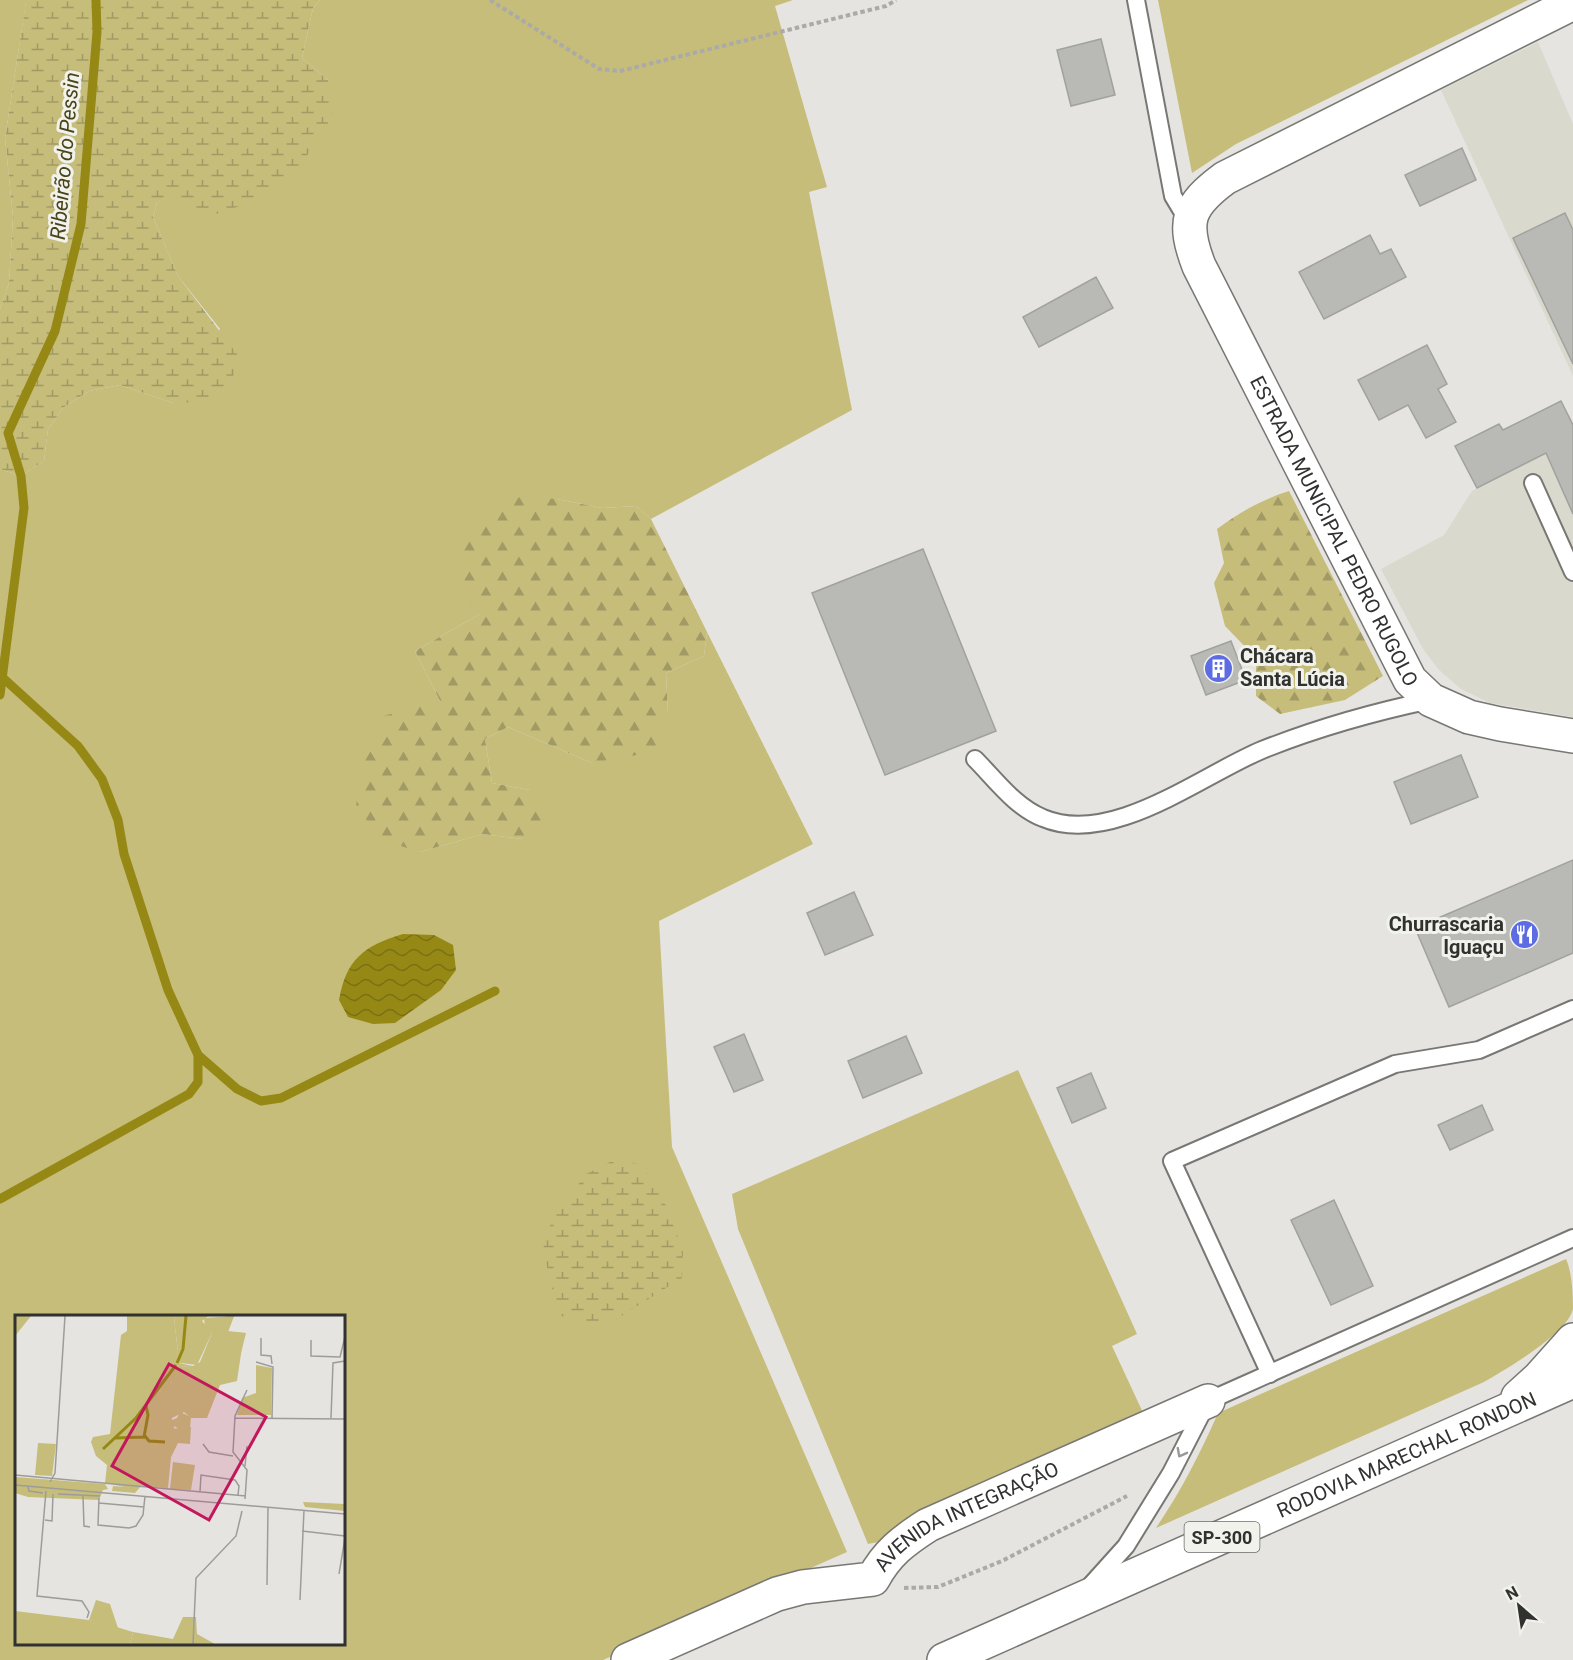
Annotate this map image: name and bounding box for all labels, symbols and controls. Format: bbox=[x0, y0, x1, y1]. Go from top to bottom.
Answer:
water label: Ribeirão do Pessin bbox=[46, 71, 84, 241]
street label: ESTRADA MUNICIPAL PEDRO RUGOLO bbox=[1245, 372, 1423, 690]
place label: Chácara Santa Lúcia bbox=[1240, 644, 1345, 691]
building icon: Chácara Santa Lúcia bbox=[1203, 652, 1235, 684]
place label: Churrascaria Iguaçu bbox=[1389, 912, 1504, 959]
restaurant icon: Churrascaria Iguaçu bbox=[1509, 919, 1541, 951]
inset map bbox=[15, 1315, 345, 1645]
street label: RODOVIA MARECHAL RONDON bbox=[1273, 1387, 1540, 1523]
one-way arrow bbox=[1177, 1447, 1188, 1458]
street label: AVENIDA INTEGRAÇÃO bbox=[869, 1457, 1062, 1576]
road number: SP-300 bbox=[1184, 1522, 1260, 1552]
north arrow bbox=[1489, 1576, 1549, 1636]
text: N bbox=[1502, 1582, 1522, 1604]

